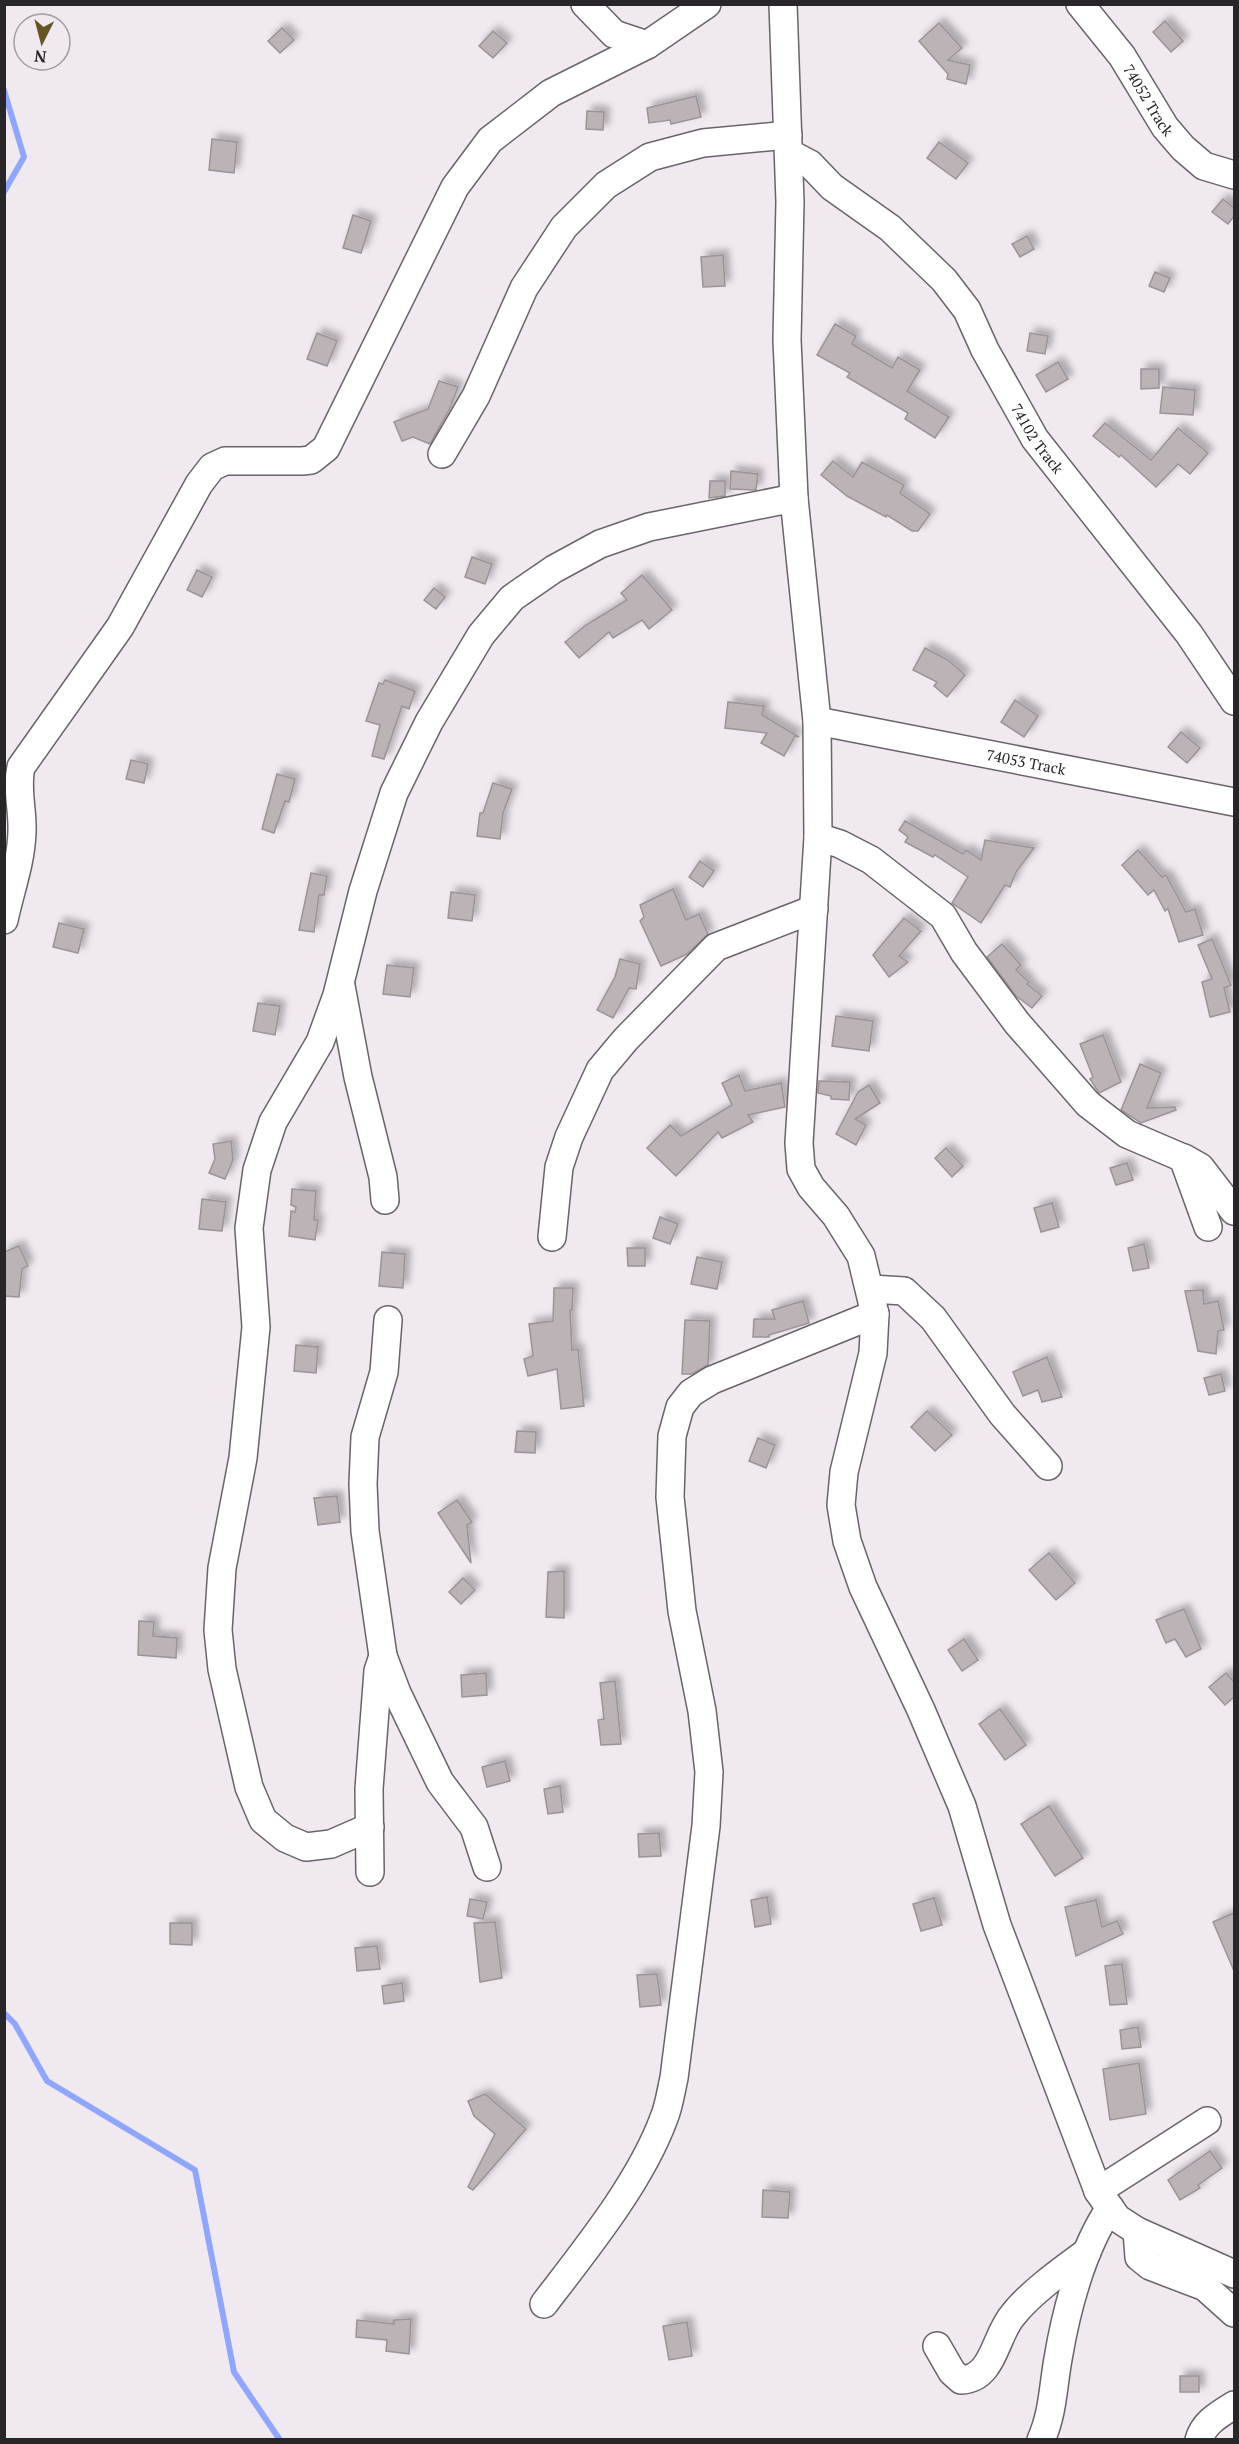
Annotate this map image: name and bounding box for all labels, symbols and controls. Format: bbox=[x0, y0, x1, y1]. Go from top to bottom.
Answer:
north arrow bbox=[12, 12, 72, 72]
text: N bbox=[33, 45, 48, 68]
street label: 74052 Track bbox=[1119, 60, 1178, 140]
street label: 74102 Track bbox=[1007, 400, 1068, 478]
street label: 74053 Track bbox=[985, 744, 1068, 779]

